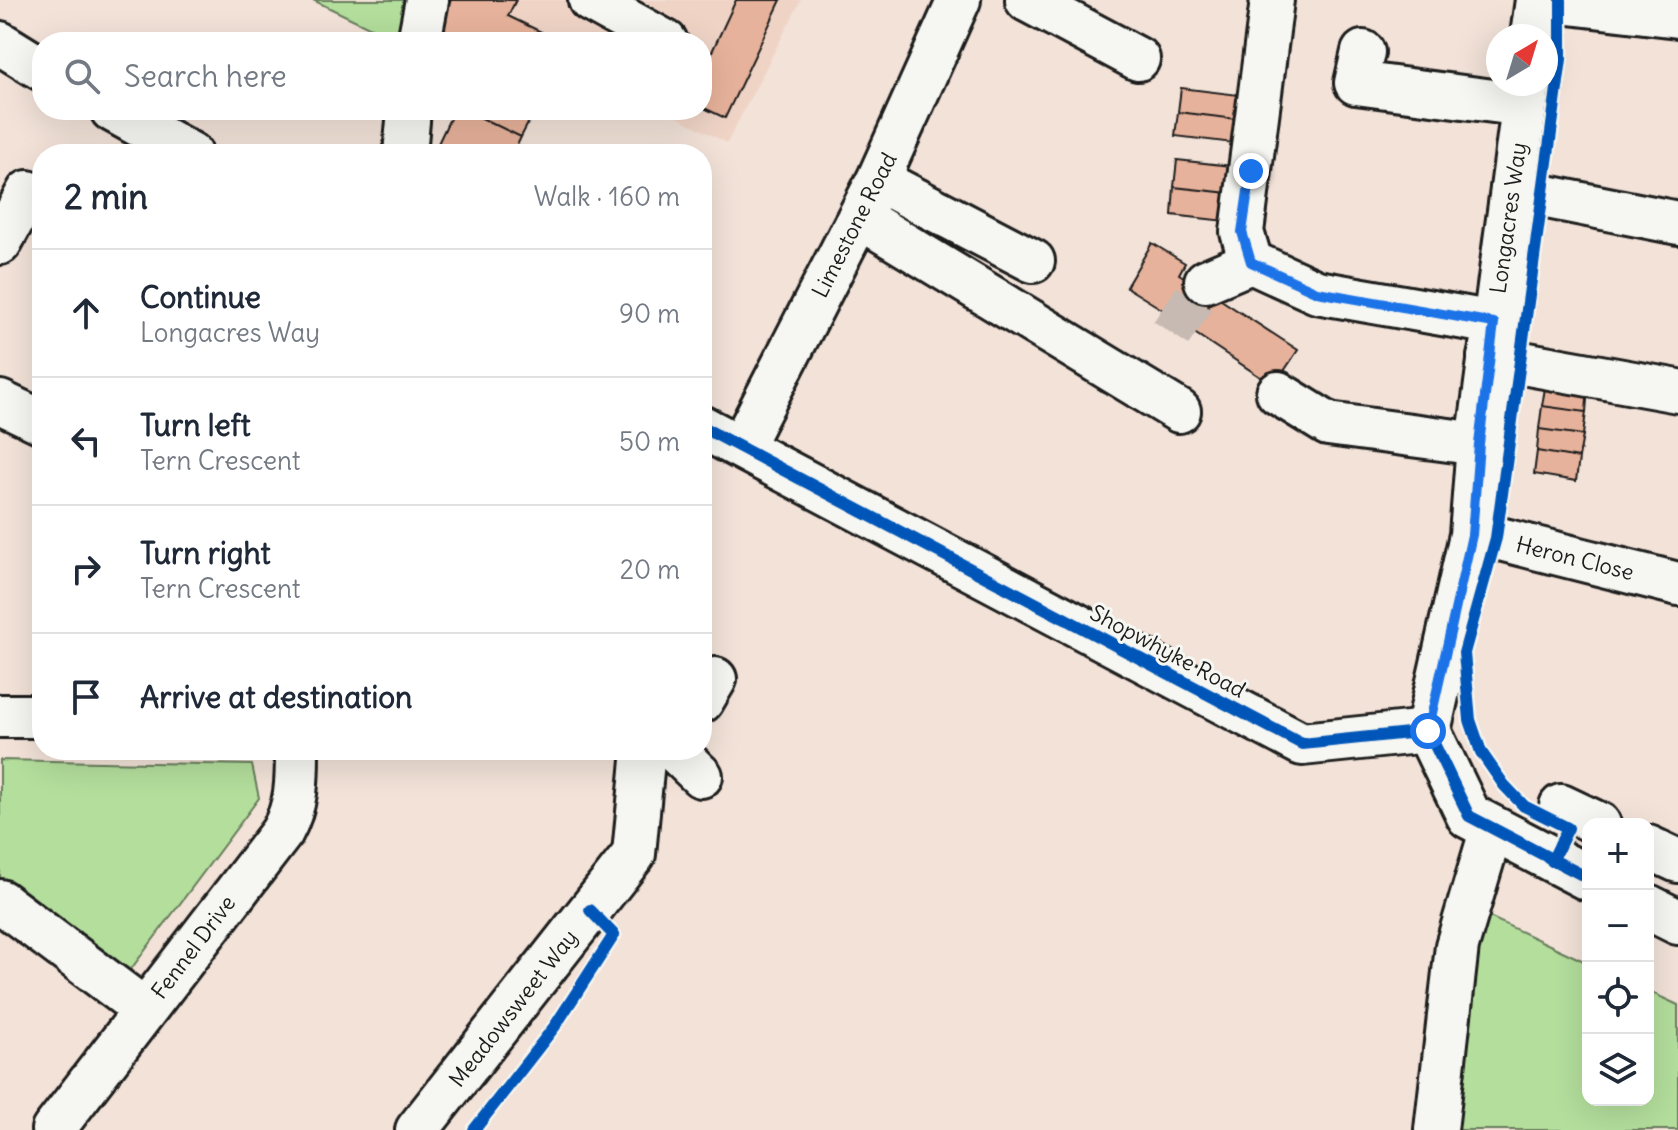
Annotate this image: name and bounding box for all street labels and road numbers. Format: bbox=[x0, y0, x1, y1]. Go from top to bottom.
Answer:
street label: Longacres Way bbox=[1484, 141, 1532, 295]
street label: Limestone Road bbox=[805, 148, 903, 302]
street label: Heron Close bbox=[1513, 530, 1637, 586]
street label: Shopwhyke Road bbox=[1086, 598, 1251, 704]
street label: Fennel Drive bbox=[145, 890, 241, 1004]
street label: Meadowsweet Way bbox=[443, 924, 583, 1092]

